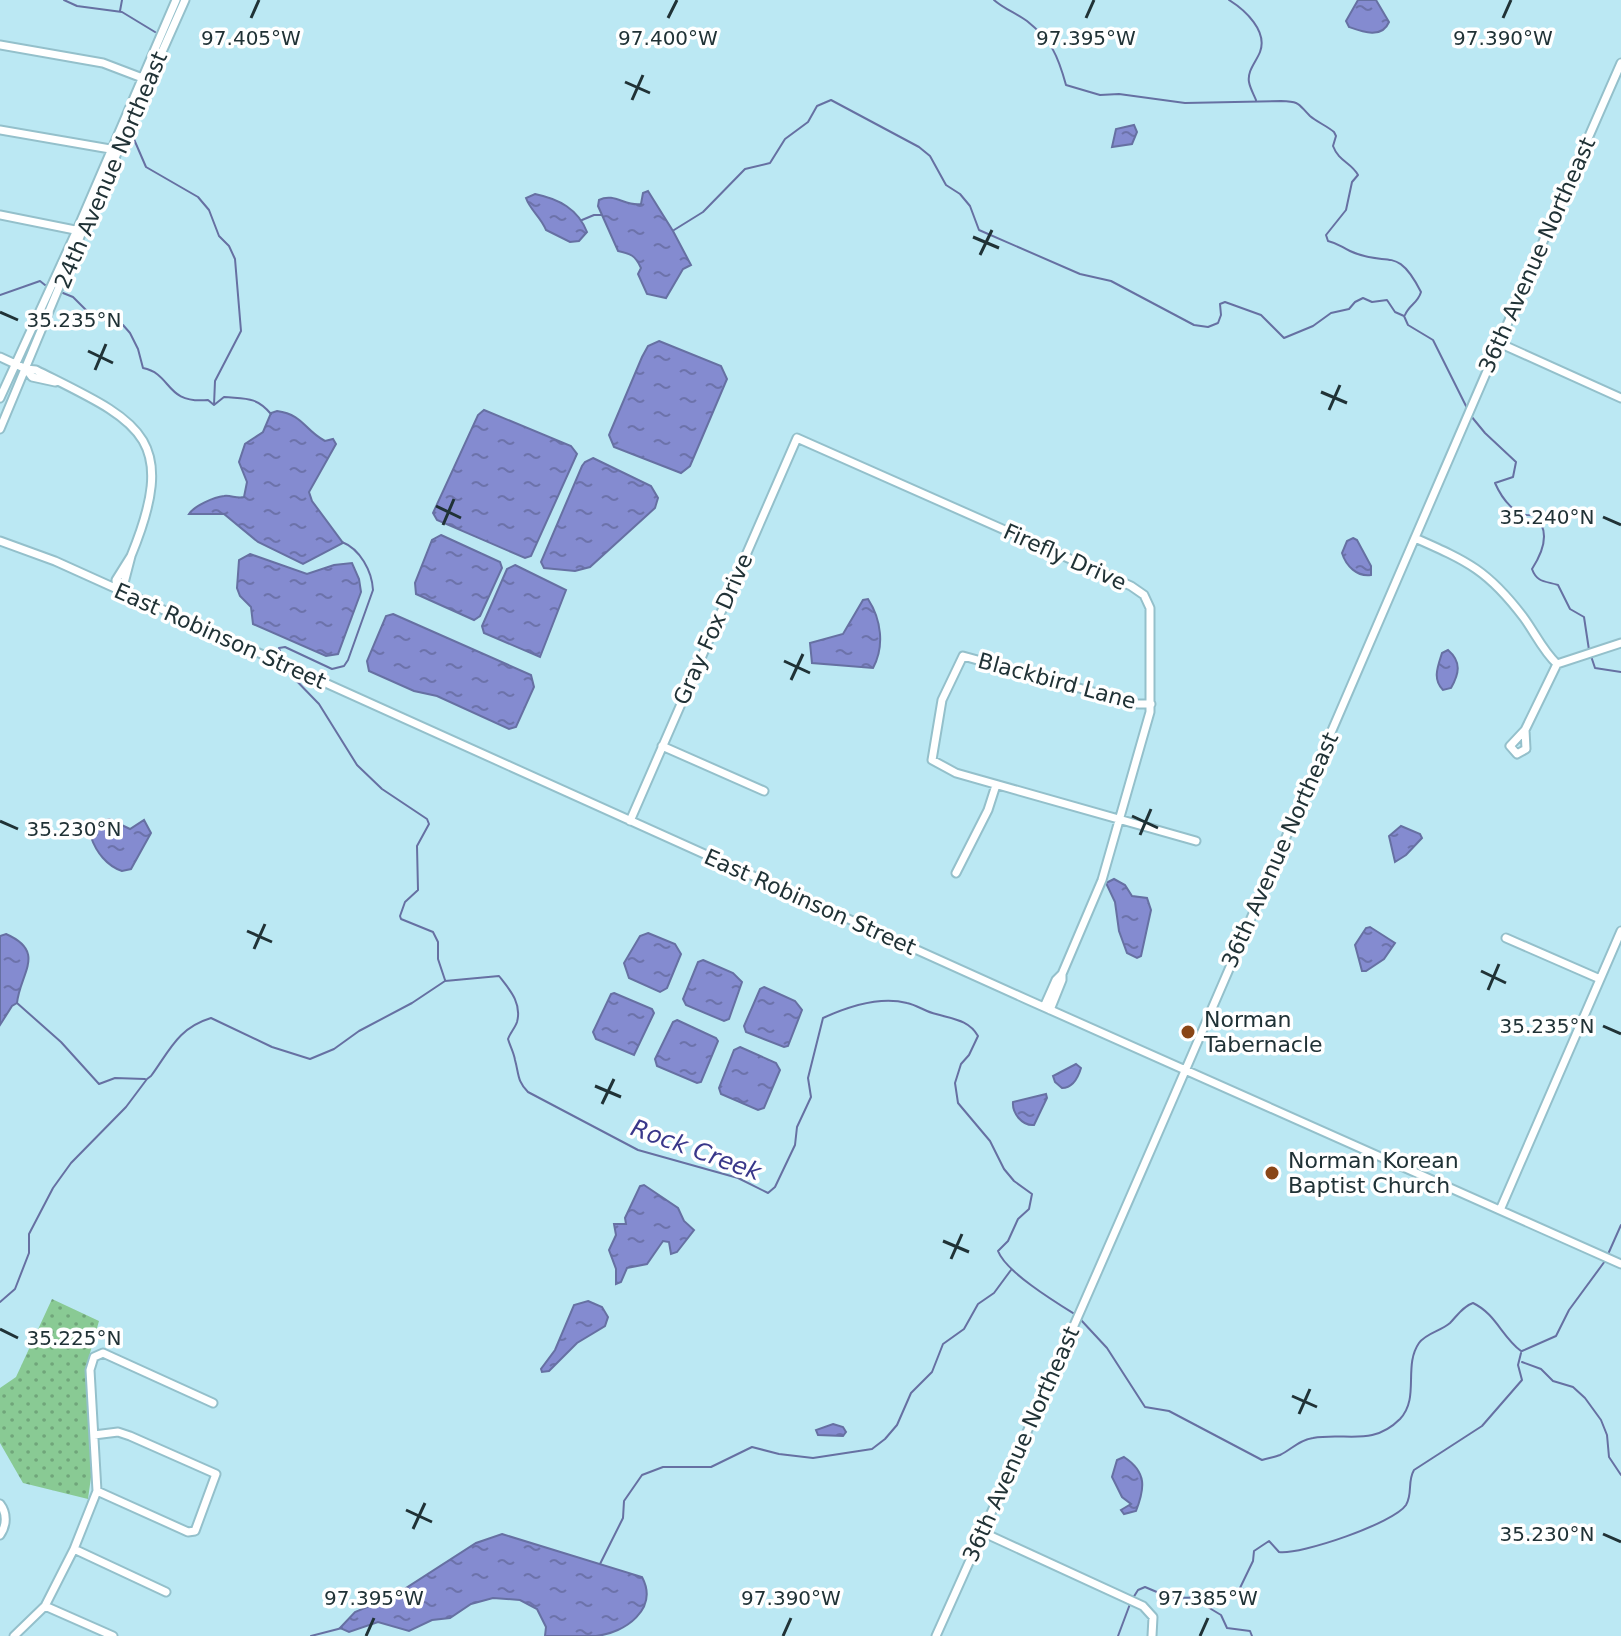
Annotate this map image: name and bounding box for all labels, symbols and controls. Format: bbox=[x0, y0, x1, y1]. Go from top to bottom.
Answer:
text: 97.405°W bbox=[201, 26, 301, 50]
text: 97.400°W bbox=[618, 26, 718, 50]
text: 97.395°W bbox=[1036, 26, 1136, 50]
text: 97.390°W bbox=[1453, 26, 1553, 50]
street label: 24th Avenue Northeast bbox=[50, 47, 172, 292]
street label: 36th Avenue Northeast bbox=[1474, 133, 1600, 377]
text: 35.235°N bbox=[27, 308, 121, 332]
text: 35.240°N bbox=[1500, 505, 1594, 529]
street label: Firefly Drive bbox=[1000, 519, 1130, 595]
street label: Gray Fox Drive bbox=[668, 550, 758, 708]
street label: East Robinson Street bbox=[110, 578, 330, 694]
street label: Blackbird Lane bbox=[975, 648, 1139, 714]
street label: 36th Avenue Northeast bbox=[1217, 728, 1343, 972]
text: 35.230°N bbox=[27, 817, 121, 841]
street label: East Robinson Street bbox=[700, 844, 920, 960]
place label: Norman Tabernacle bbox=[1203, 1007, 1323, 1057]
text: 35.235°N bbox=[1500, 1014, 1594, 1038]
marker: Norman Tabernacle bbox=[1179, 1023, 1197, 1041]
water label: Rock Creek bbox=[627, 1114, 766, 1187]
place label: Norman Korean Baptist Church bbox=[1288, 1148, 1459, 1198]
marker: Norman Korean Baptist Church bbox=[1263, 1164, 1281, 1182]
street label: 36th Avenue Northeast bbox=[958, 1322, 1084, 1566]
text: 35.225°N bbox=[27, 1326, 121, 1350]
text: 35.230°N bbox=[1500, 1522, 1594, 1546]
text: 97.395°W bbox=[324, 1586, 424, 1610]
text: 97.390°W bbox=[741, 1586, 841, 1610]
text: 97.385°W bbox=[1158, 1586, 1258, 1610]

